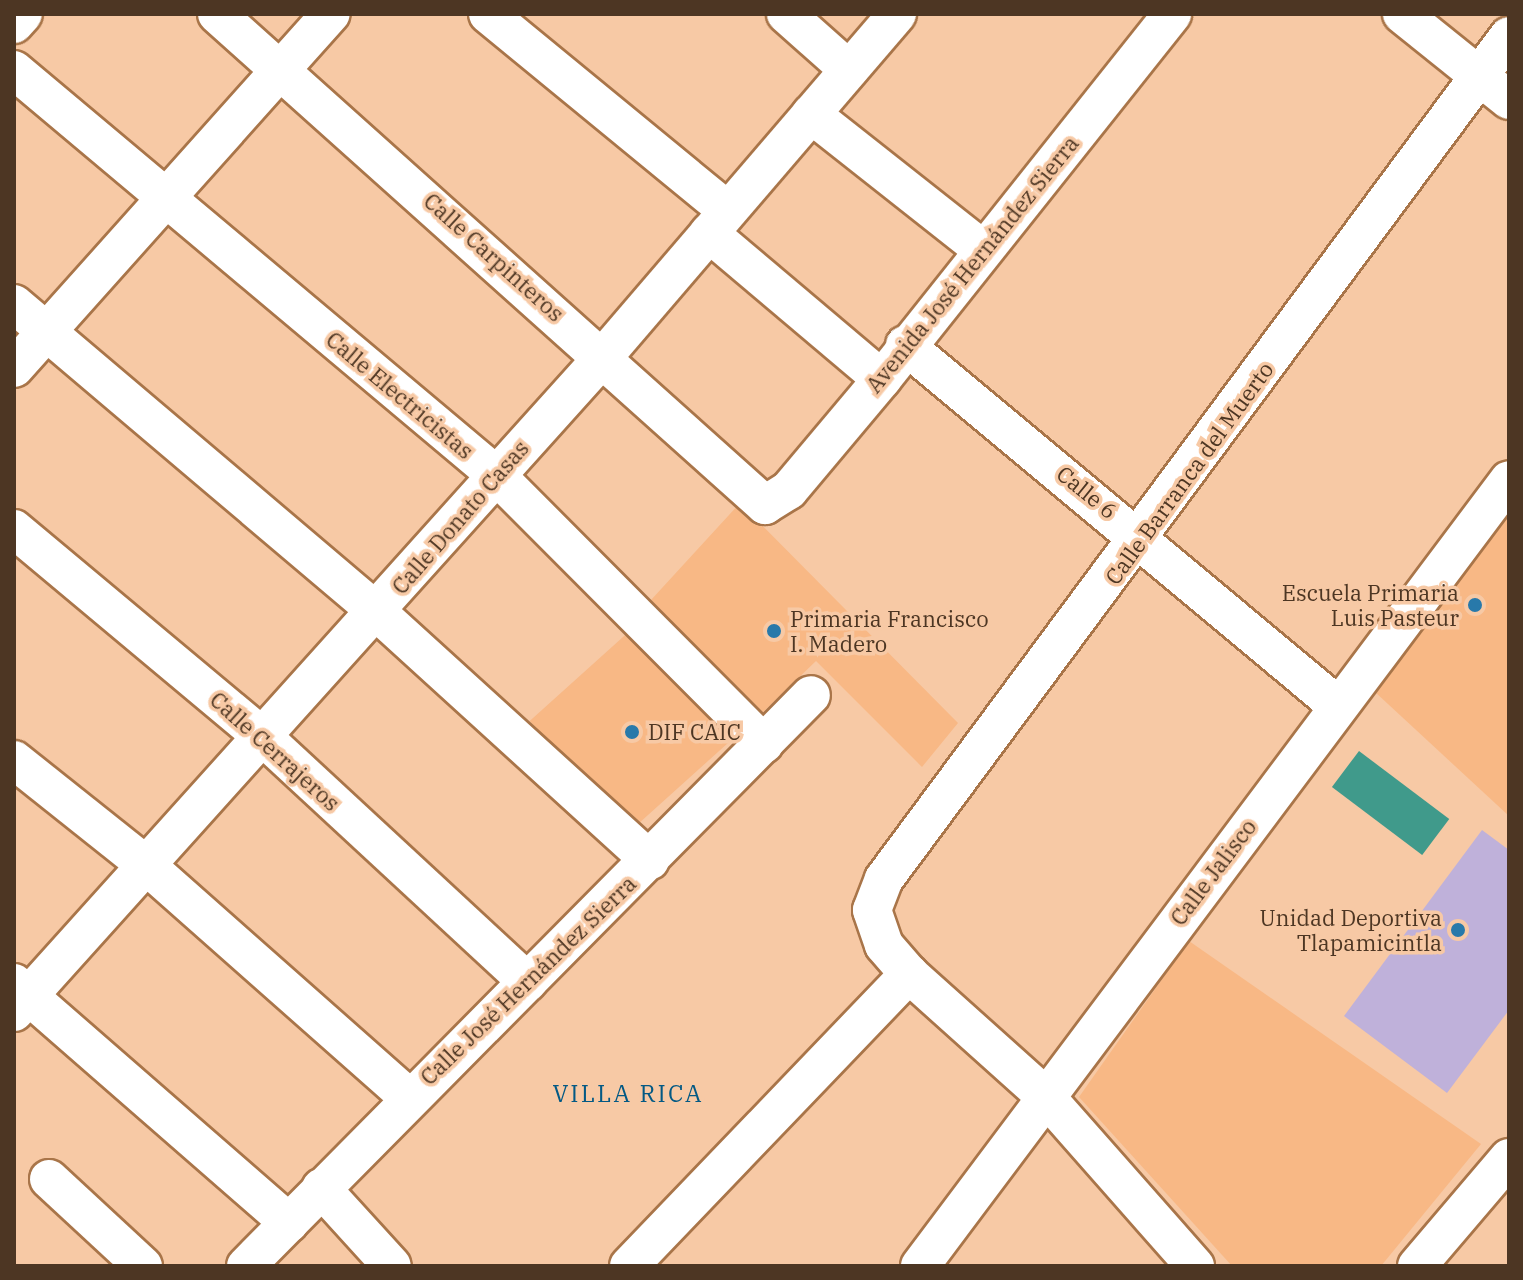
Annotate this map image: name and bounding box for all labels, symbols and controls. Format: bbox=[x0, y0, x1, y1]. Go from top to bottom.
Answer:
street label: Avenida José Hernández Sierra bbox=[860, 130, 1084, 398]
street label: Calle Carpinteros bbox=[419, 187, 569, 327]
street label: Calle Electricistas bbox=[321, 326, 479, 464]
street label: Calle Barranca del Muerto bbox=[1099, 357, 1279, 589]
street label: Calle Donato Casas bbox=[386, 435, 534, 599]
street label: Calle 6 bbox=[1052, 460, 1122, 524]
place label: Escuela Primaria Luis Pasteur bbox=[1282, 579, 1459, 630]
marker: Escuela Primaria Luis Pasteur bbox=[1466, 596, 1484, 614]
place label: Primaria Francisco I. Madero bbox=[790, 605, 989, 656]
marker: Primaria Francisco I. Madero bbox=[765, 622, 783, 640]
street label: Calle Cerrajeros bbox=[205, 686, 345, 816]
place label: DIF CAIC bbox=[648, 719, 741, 745]
marker: DIF CAIC bbox=[623, 723, 641, 741]
street label: Calle Jalisco bbox=[1165, 814, 1261, 930]
street label: Calle José Hernández Sierra bbox=[415, 870, 641, 1090]
place label: Unidad Deportiva Tlapamicintla bbox=[1259, 904, 1442, 956]
marker: Unidad Deportiva Tlapamicintla bbox=[1449, 921, 1467, 939]
district label: VILLA RICA bbox=[552, 1080, 704, 1108]

